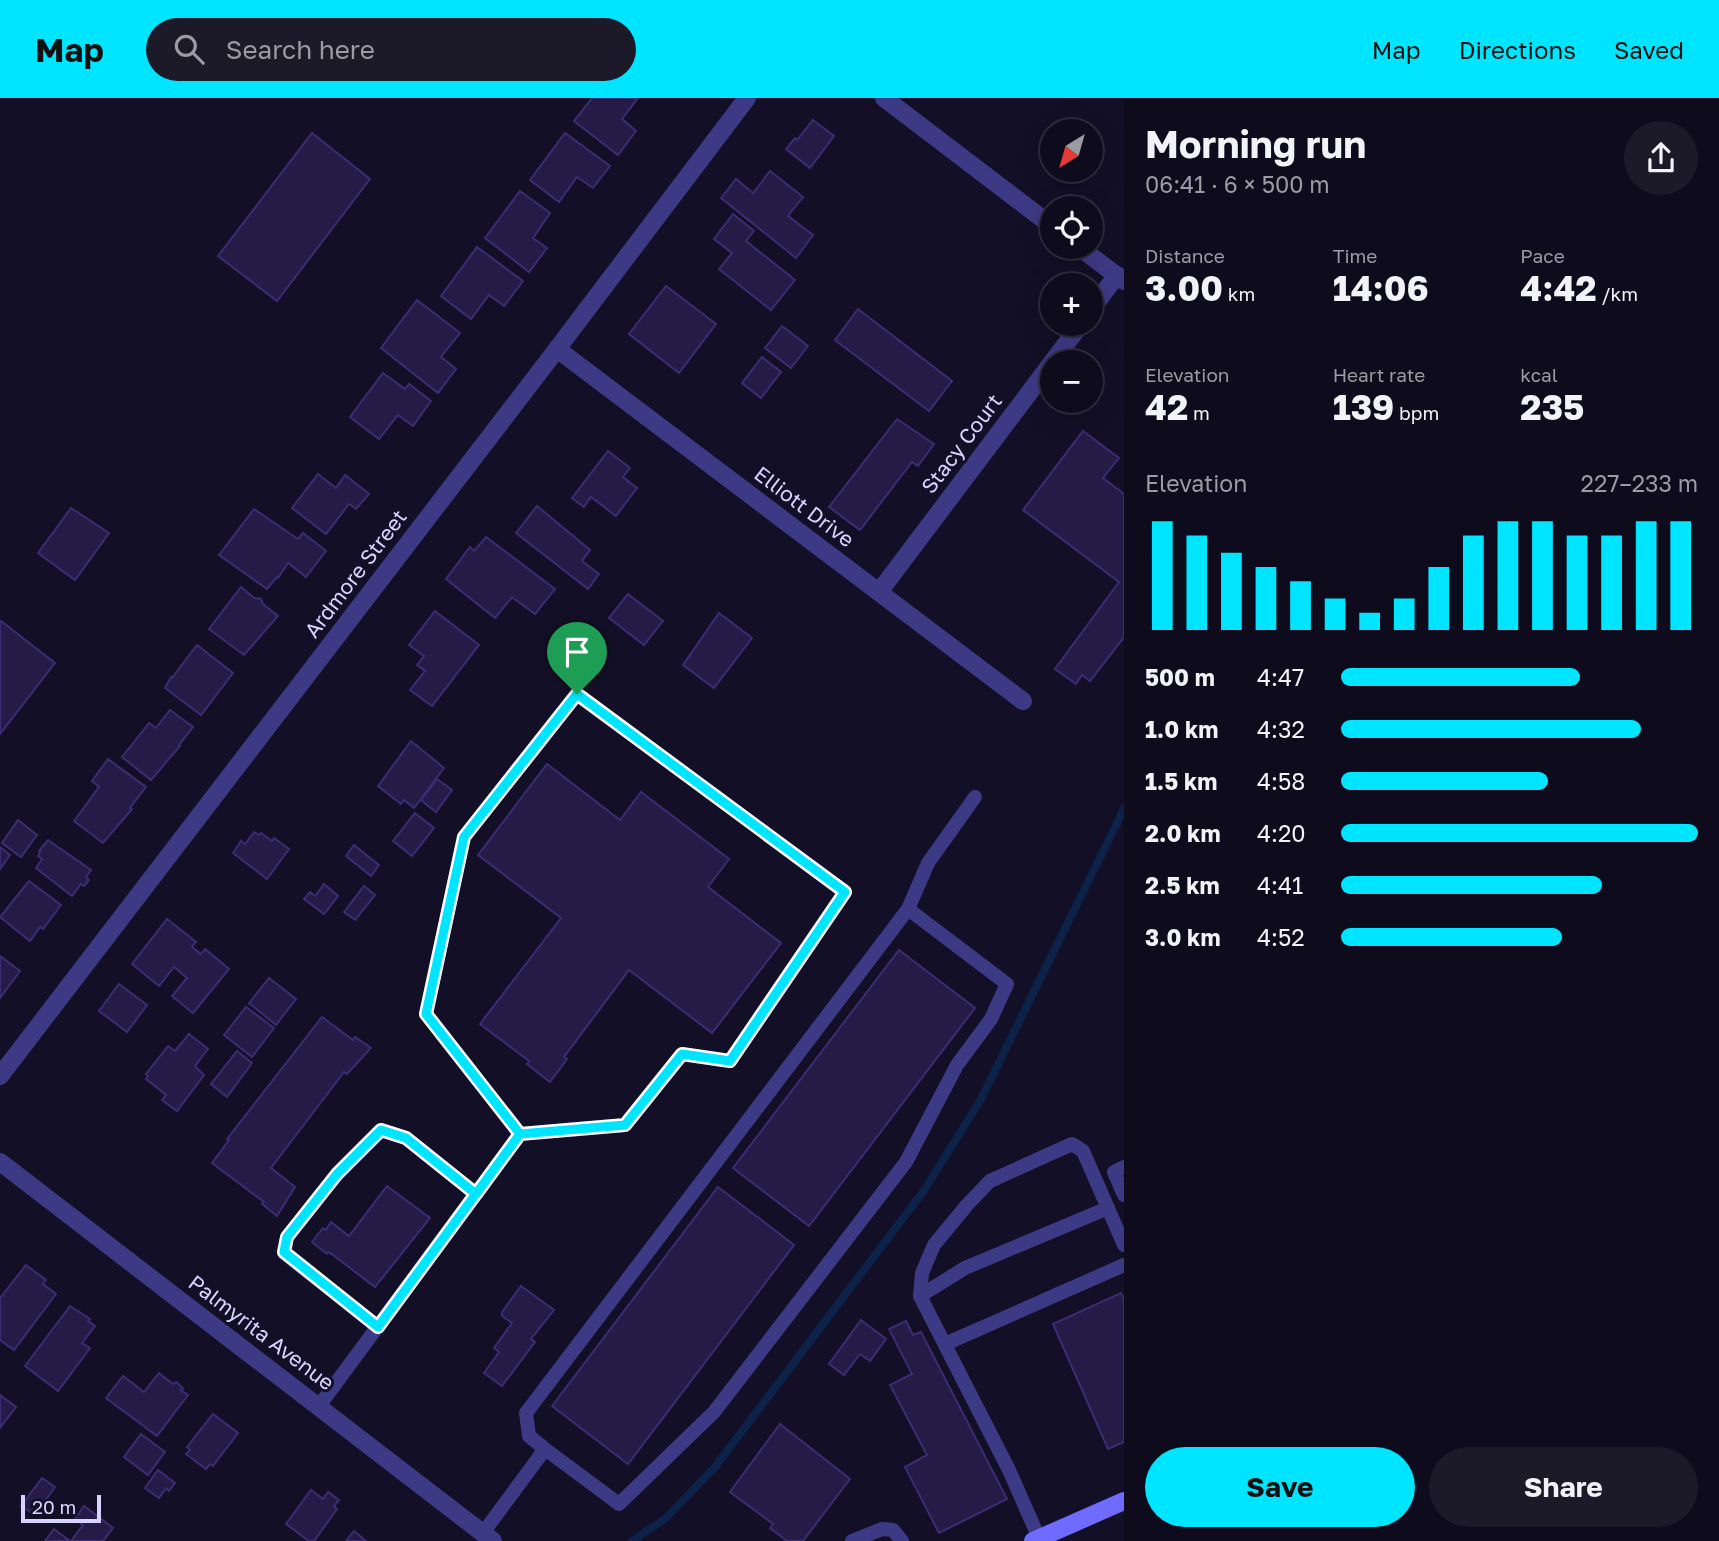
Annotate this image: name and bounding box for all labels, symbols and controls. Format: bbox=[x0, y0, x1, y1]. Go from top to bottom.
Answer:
search box bbox=[146, 18, 636, 81]
text: Map bbox=[35, 30, 104, 69]
icon: search bbox=[170, 30, 208, 68]
text: Search here bbox=[226, 34, 375, 65]
text: Map bbox=[1372, 35, 1421, 64]
text: Directions bbox=[1459, 35, 1576, 64]
text: Saved bbox=[1614, 35, 1684, 64]
north arrow bbox=[1040, 119, 1102, 182]
map controls bbox=[1040, 119, 1103, 413]
text: Morning run bbox=[1145, 121, 1366, 166]
button: share bbox=[1624, 121, 1698, 195]
text: 06:41 · 6 × 500 m bbox=[1145, 170, 1330, 198]
button: locate bbox=[1040, 196, 1103, 259]
text: Distance bbox=[1145, 244, 1225, 267]
text: Time bbox=[1333, 244, 1377, 267]
text: Pace bbox=[1520, 244, 1565, 267]
text: 3.00 bbox=[1145, 267, 1223, 309]
text: 14:06 bbox=[1333, 267, 1429, 309]
text: 4:42 bbox=[1520, 267, 1597, 309]
button: + bbox=[1040, 273, 1103, 336]
text: km bbox=[1223, 282, 1255, 305]
text: /km bbox=[1597, 282, 1638, 305]
button: − bbox=[1040, 350, 1103, 413]
text: Elevation bbox=[1145, 363, 1230, 386]
text: Heart rate bbox=[1333, 363, 1425, 386]
text: kcal bbox=[1520, 363, 1558, 386]
text: 42 bbox=[1145, 386, 1188, 428]
text: 139 bbox=[1333, 386, 1394, 428]
text: 235 bbox=[1520, 386, 1584, 428]
street label: Stacy Court bbox=[915, 388, 1007, 498]
text: m bbox=[1188, 401, 1210, 424]
text: bpm bbox=[1394, 401, 1439, 424]
street label: Elliott Drive bbox=[750, 460, 860, 552]
text: Elevation bbox=[1145, 469, 1247, 497]
text: 227–233 m bbox=[1581, 469, 1698, 497]
street label: Ardmore Street bbox=[299, 504, 412, 643]
pin bbox=[547, 622, 607, 694]
icon: arrive bbox=[558, 633, 596, 671]
text: 500 m bbox=[1145, 663, 1215, 691]
text: 4:47 bbox=[1257, 663, 1304, 691]
text: 1.0 km bbox=[1145, 715, 1218, 743]
text: 4:32 bbox=[1257, 715, 1305, 743]
text: 1.5 km bbox=[1145, 767, 1217, 795]
text: 4:58 bbox=[1257, 767, 1305, 795]
text: 2.0 km bbox=[1145, 819, 1221, 847]
text: 4:20 bbox=[1257, 819, 1306, 847]
text: 2.5 km bbox=[1145, 871, 1220, 899]
text: 4:41 bbox=[1257, 871, 1303, 899]
text: 3.0 km bbox=[1145, 923, 1221, 951]
text: 4:52 bbox=[1257, 923, 1305, 951]
street label: Palmyrita Avenue bbox=[184, 1269, 340, 1395]
button: Save bbox=[1145, 1447, 1415, 1527]
button: Share bbox=[1429, 1447, 1698, 1527]
scale bar bbox=[21, 1492, 102, 1524]
text: 20 m bbox=[32, 1495, 76, 1518]

